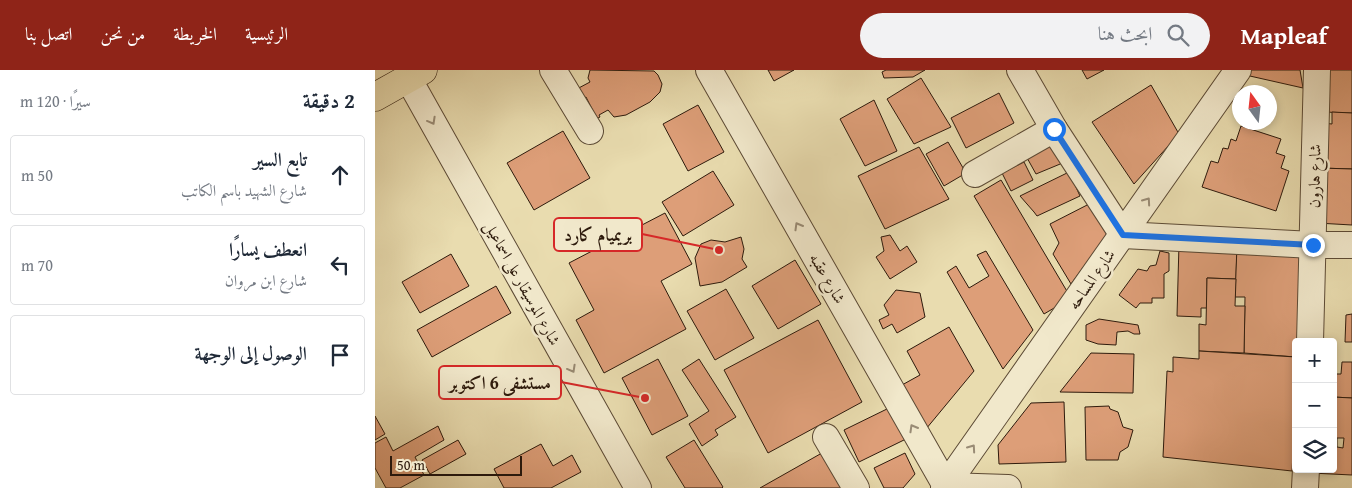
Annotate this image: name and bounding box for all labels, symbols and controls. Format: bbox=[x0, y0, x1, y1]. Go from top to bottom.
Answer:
search box bbox=[860, 13, 1210, 58]
text: Mapleaf bbox=[1240, 18, 1327, 53]
text: ابحث هنا bbox=[1098, 19, 1152, 47]
text: اتصل بنا bbox=[25, 20, 72, 47]
text: من نحن bbox=[100, 20, 145, 47]
text: الخريطة bbox=[173, 20, 217, 47]
text: الرئيسية bbox=[245, 20, 288, 47]
icon: search bbox=[1164, 21, 1192, 49]
text: 2 دقيقة bbox=[303, 85, 355, 116]
north arrow bbox=[1232, 85, 1277, 130]
text: سيرًا · 120 m bbox=[20, 89, 91, 113]
one-way arrow bbox=[426, 115, 436, 124]
route start bbox=[1043, 118, 1066, 141]
street label: شارع هارون bbox=[1301, 144, 1329, 208]
text: تابع السير bbox=[253, 145, 307, 173]
icon: ahead bbox=[326, 161, 354, 189]
text: 50 m bbox=[21, 163, 53, 187]
text: شارع الشهيد باسم الكاتب bbox=[181, 178, 307, 202]
one-way arrow bbox=[1141, 197, 1150, 207]
street label: شارع الموسيقار على اسماعيل bbox=[477, 216, 567, 351]
callout: بريميام كارد bbox=[554, 218, 642, 251]
text: بريميام كارد bbox=[564, 221, 633, 251]
one-way arrow bbox=[794, 222, 804, 231]
route end bbox=[1302, 234, 1325, 257]
text: انعطف يسارًا bbox=[229, 235, 307, 263]
street label: شارع المساحه bbox=[1061, 244, 1122, 315]
street label: شارع عقبه bbox=[802, 248, 852, 309]
icon: left bbox=[326, 251, 354, 279]
text: 70 m bbox=[21, 253, 53, 277]
text: شارع ابن مروان bbox=[225, 268, 307, 292]
map controls bbox=[1292, 338, 1337, 473]
button: + bbox=[1292, 338, 1337, 383]
text: الوصول إلى الوجهة bbox=[195, 339, 307, 367]
icon: arrive bbox=[326, 341, 354, 369]
one-way arrow bbox=[565, 364, 575, 373]
callout: مستشفى 6 اكتوبر bbox=[439, 366, 561, 399]
text: مستشفى 6 اكتوبر bbox=[447, 369, 551, 397]
button: − bbox=[1292, 383, 1337, 428]
one-way arrow bbox=[910, 424, 920, 433]
button: layers bbox=[1292, 428, 1337, 473]
one-way arrow bbox=[966, 444, 975, 454]
scale bar bbox=[390, 453, 523, 476]
text: 50 m bbox=[397, 455, 425, 475]

